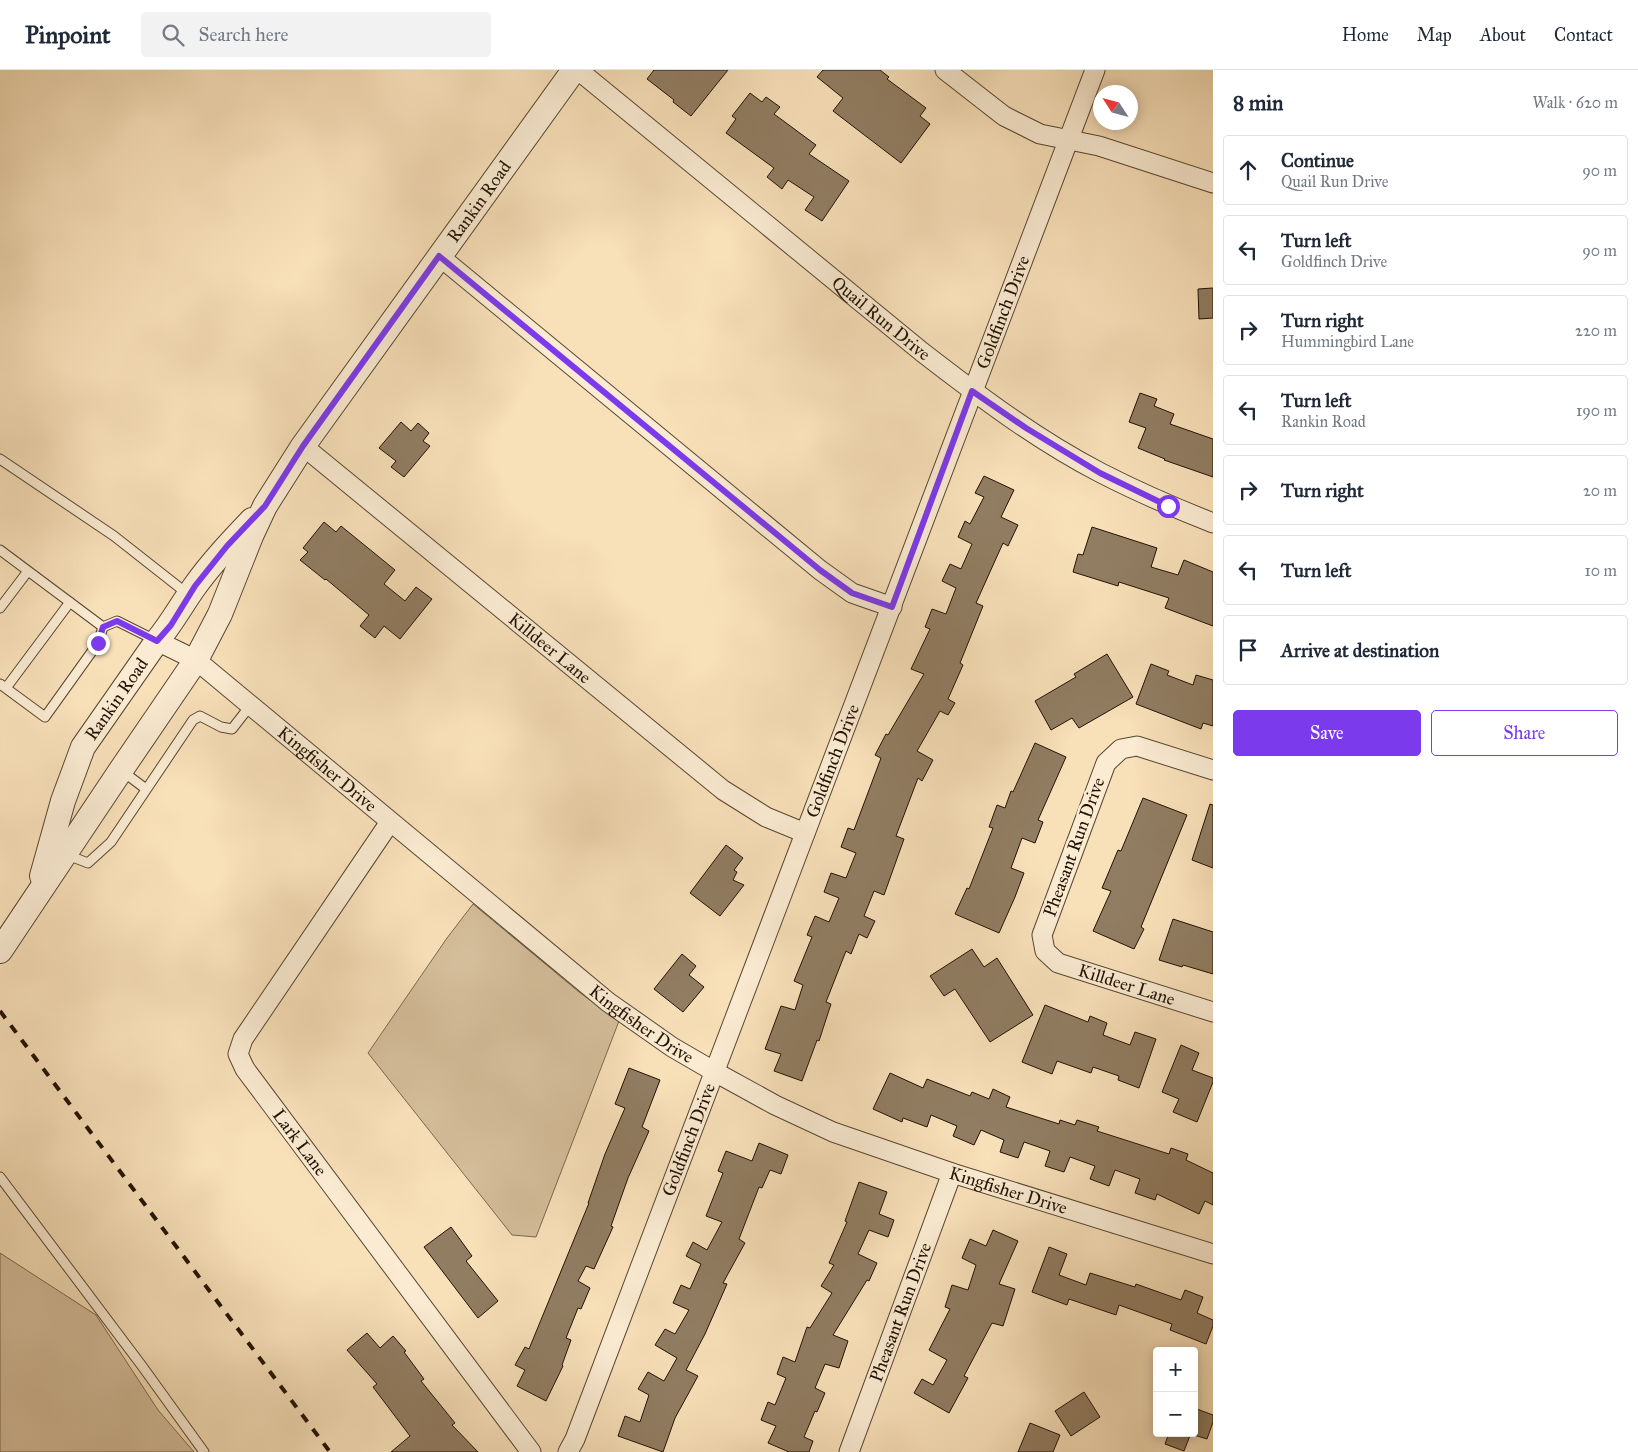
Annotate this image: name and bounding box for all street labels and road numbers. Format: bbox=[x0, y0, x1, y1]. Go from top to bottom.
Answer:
street label: Rankin Road bbox=[442, 157, 516, 247]
street label: Goldfinch Drive bbox=[971, 253, 1034, 372]
street label: Quail Run Drive bbox=[827, 272, 935, 365]
street label: Killdeer Lane bbox=[504, 608, 596, 688]
street label: Rankin Road bbox=[80, 654, 153, 744]
street label: Goldfinch Drive bbox=[801, 701, 864, 821]
street label: Kingfisher Drive bbox=[273, 721, 381, 817]
street label: Pheasant Run Drive bbox=[1039, 774, 1109, 920]
street label: Killdeer Lane bbox=[1076, 959, 1178, 1010]
street label: Kingfisher Drive bbox=[585, 980, 698, 1068]
street label: Goldfinch Drive bbox=[657, 1080, 720, 1199]
street label: Lark Lane bbox=[268, 1105, 332, 1180]
street label: Kingfisher Drive bbox=[946, 1162, 1070, 1219]
street label: Pheasant Run Drive bbox=[865, 1240, 936, 1385]

